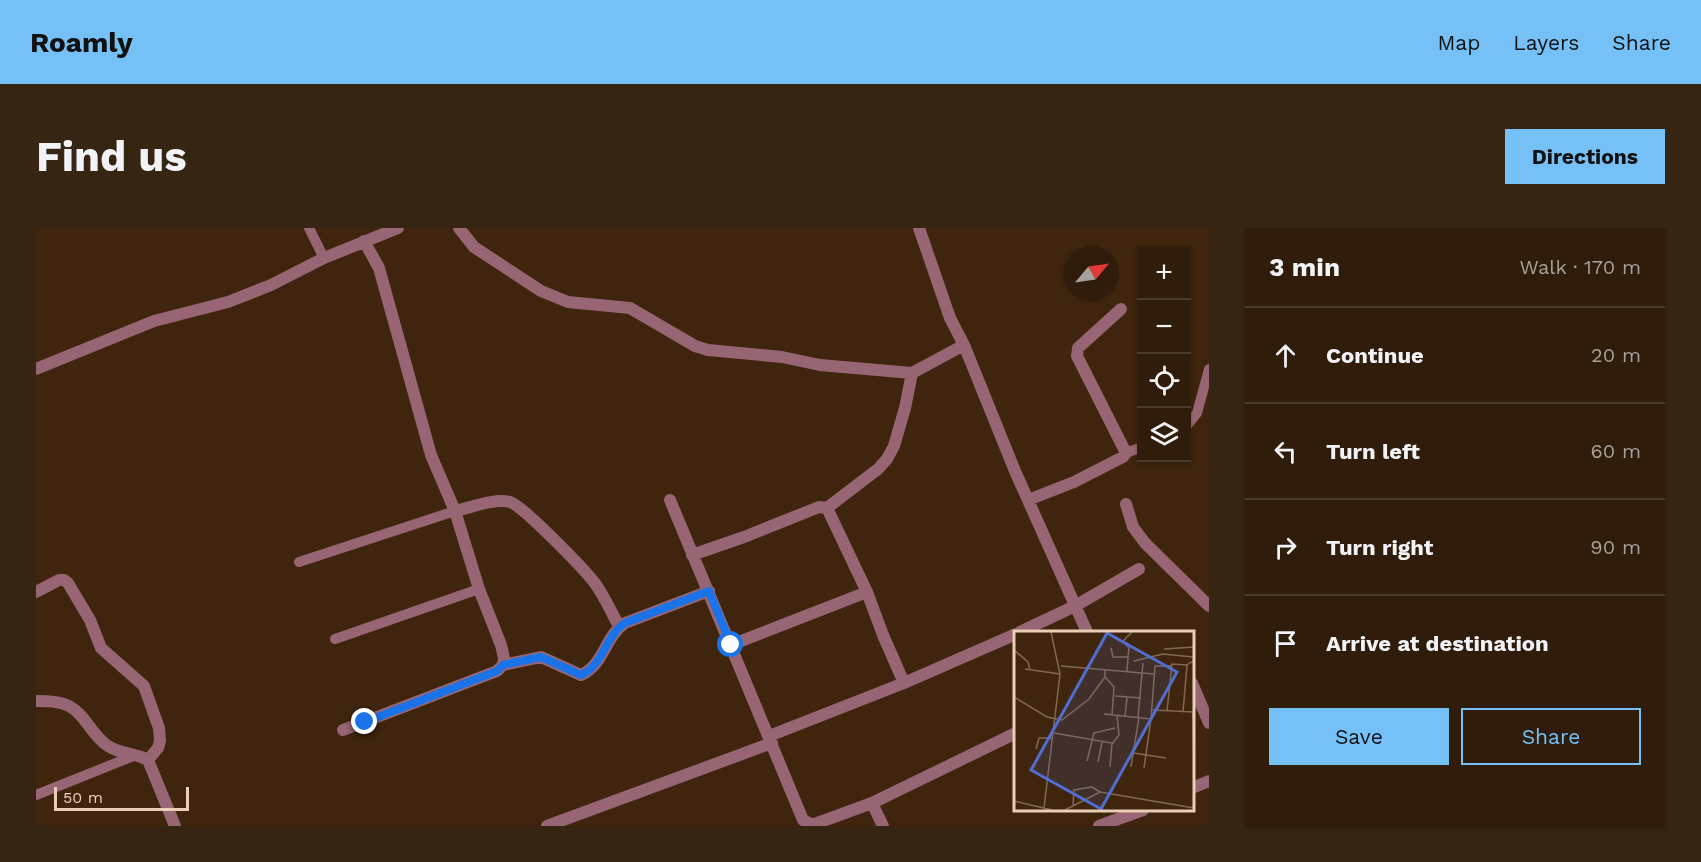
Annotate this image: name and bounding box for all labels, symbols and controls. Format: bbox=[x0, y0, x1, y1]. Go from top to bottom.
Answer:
text: Roamly bbox=[30, 26, 133, 59]
text: Map bbox=[1437, 30, 1480, 55]
text: Layers bbox=[1513, 30, 1579, 55]
text: Share bbox=[1612, 30, 1671, 55]
button: Directions bbox=[1505, 129, 1665, 184]
text: Find us bbox=[36, 132, 187, 181]
north arrow bbox=[1065, 246, 1119, 300]
map controls bbox=[1137, 246, 1191, 462]
button: + bbox=[1137, 246, 1191, 300]
text: 3 min bbox=[1269, 252, 1340, 282]
text: Walk · 170 m bbox=[1520, 255, 1641, 279]
button: − bbox=[1137, 300, 1191, 354]
icon: ahead bbox=[1269, 339, 1302, 372]
text: Continue bbox=[1326, 343, 1424, 368]
text: 20 m bbox=[1591, 343, 1641, 367]
button: locate bbox=[1137, 354, 1191, 408]
button: layers bbox=[1137, 408, 1191, 462]
icon: left bbox=[1269, 435, 1302, 468]
text: Turn left bbox=[1326, 439, 1420, 464]
text: 60 m bbox=[1591, 439, 1641, 463]
icon: right bbox=[1269, 531, 1302, 564]
text: Turn right bbox=[1326, 535, 1433, 560]
text: 90 m bbox=[1590, 535, 1641, 559]
icon: arrive bbox=[1269, 627, 1302, 660]
route start bbox=[717, 631, 743, 657]
inset map bbox=[1014, 631, 1194, 811]
text: Arrive at destination bbox=[1326, 631, 1549, 656]
route end bbox=[351, 708, 377, 734]
button: Save bbox=[1269, 708, 1449, 765]
button: Share bbox=[1461, 708, 1641, 765]
scale bar bbox=[54, 784, 189, 812]
text: 50 m bbox=[63, 788, 103, 807]

